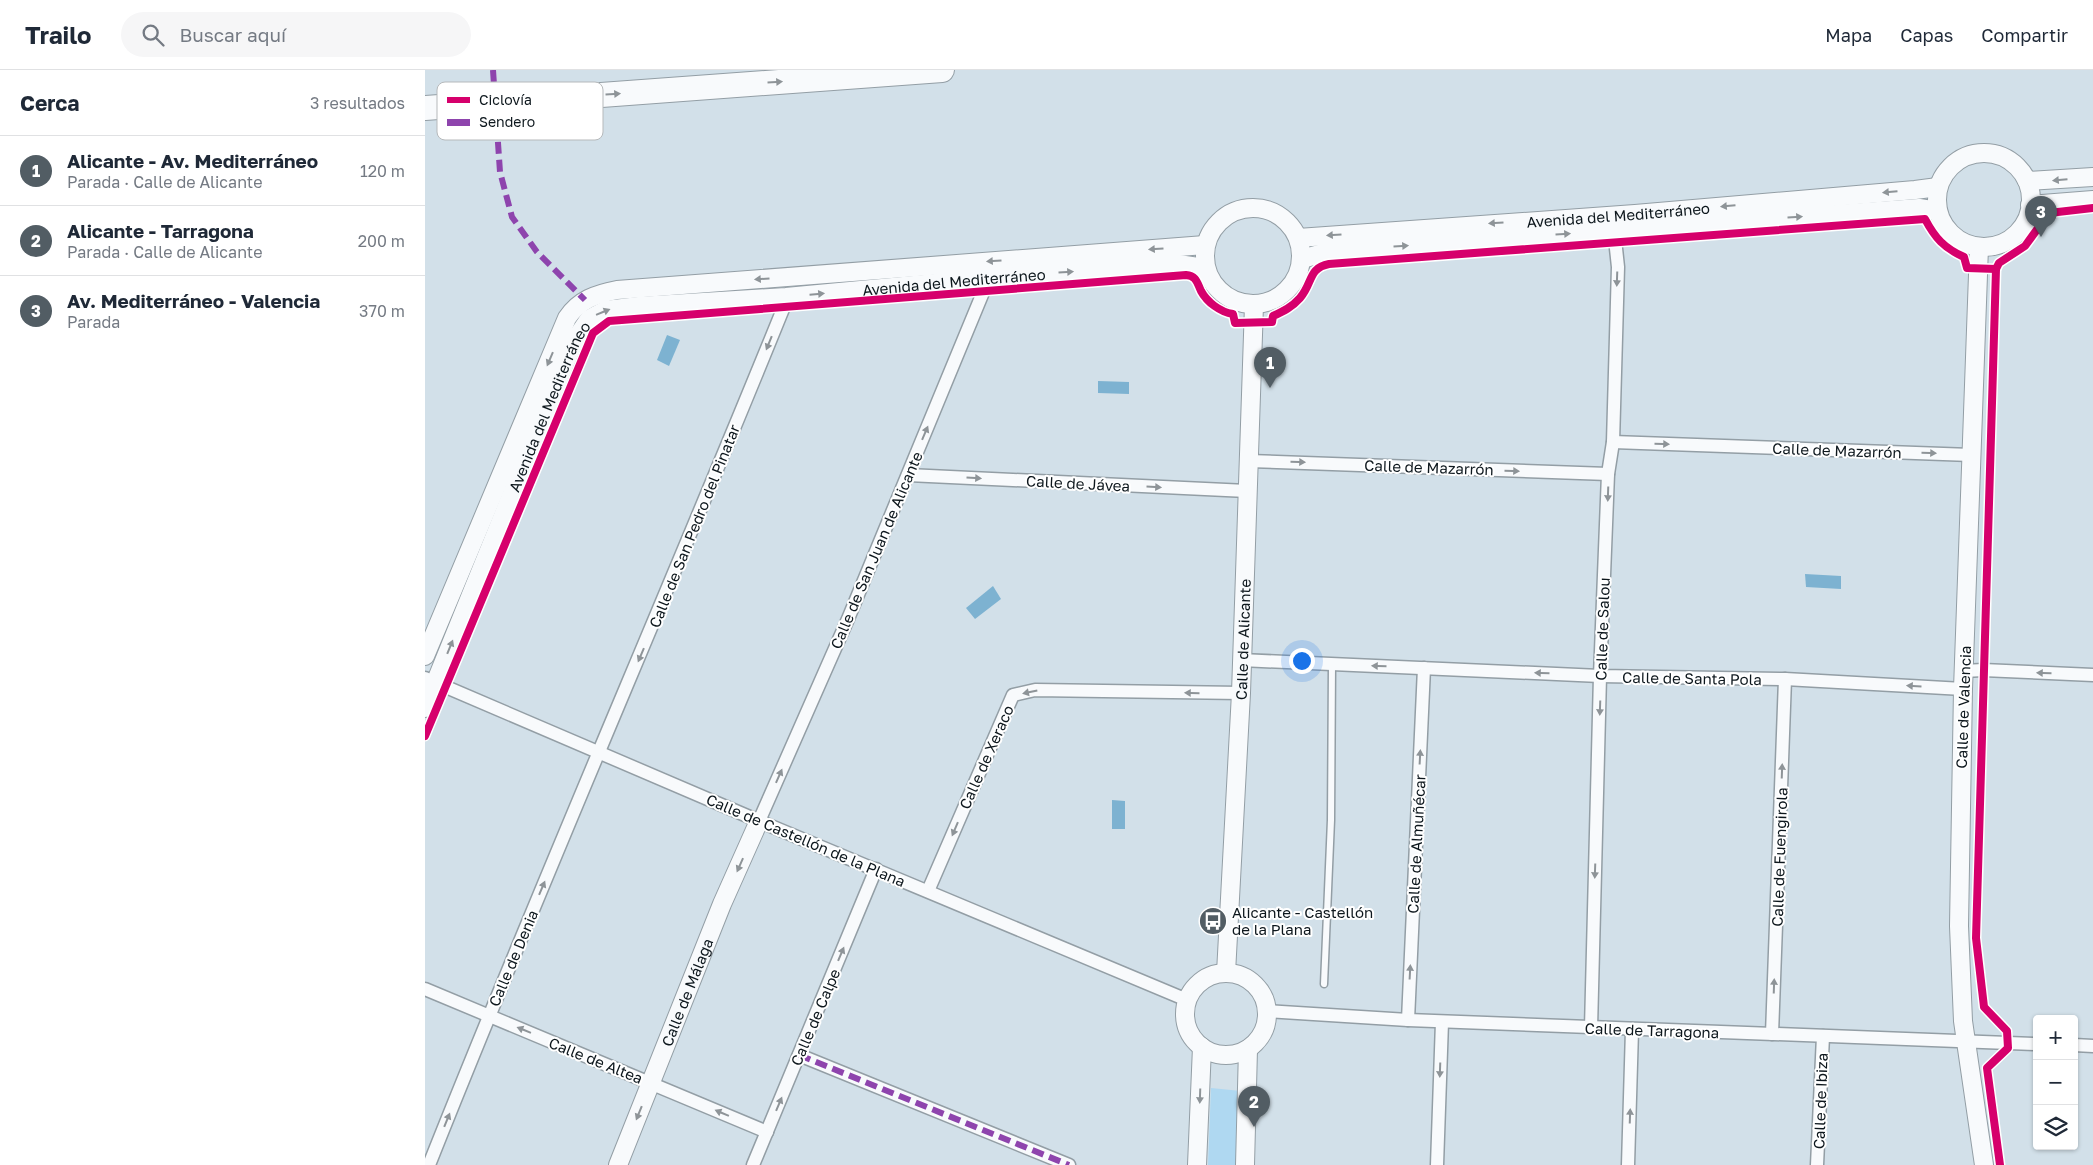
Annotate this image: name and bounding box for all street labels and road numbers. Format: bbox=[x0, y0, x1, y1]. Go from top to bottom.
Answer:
street label: Avenida del Mediterráneo bbox=[1526, 199, 1711, 231]
street label: Avenida del Mediterráneo bbox=[862, 265, 1046, 299]
street label: Avenida del Mediterráneo bbox=[505, 318, 594, 494]
street label: Calle de San Pedro del Pinatar bbox=[645, 422, 743, 630]
street label: Calle de Mazarrón bbox=[1772, 439, 1902, 461]
street label: Calle de San Juan de Alicante bbox=[826, 448, 926, 651]
street label: Calle de Mazarrón bbox=[1364, 456, 1494, 478]
street label: Calle de Jávea bbox=[1026, 471, 1130, 495]
street label: Calle de Salou bbox=[1591, 577, 1613, 681]
street label: Calle de Alicante bbox=[1232, 578, 1254, 701]
street label: Calle de Valencia bbox=[1952, 645, 1974, 769]
street label: Calle de Santa Pola bbox=[1622, 668, 1762, 688]
street label: Calle de Xeraco bbox=[955, 702, 1017, 812]
street label: Calle de Almuñécar bbox=[1403, 774, 1429, 914]
street label: Calle de Fuengirola bbox=[1768, 787, 1790, 927]
street label: Calle de Castellón de la Plana bbox=[704, 790, 908, 890]
street label: Calle de Denia bbox=[485, 907, 541, 1009]
street label: Calle de Málaga bbox=[657, 936, 716, 1049]
street label: Calle de Calpe bbox=[786, 966, 844, 1068]
street label: Calle de Tarragona bbox=[1584, 1019, 1720, 1041]
street label: Calle de Altea bbox=[546, 1033, 646, 1087]
street label: Calle de Ibiza bbox=[1809, 1053, 1831, 1149]

